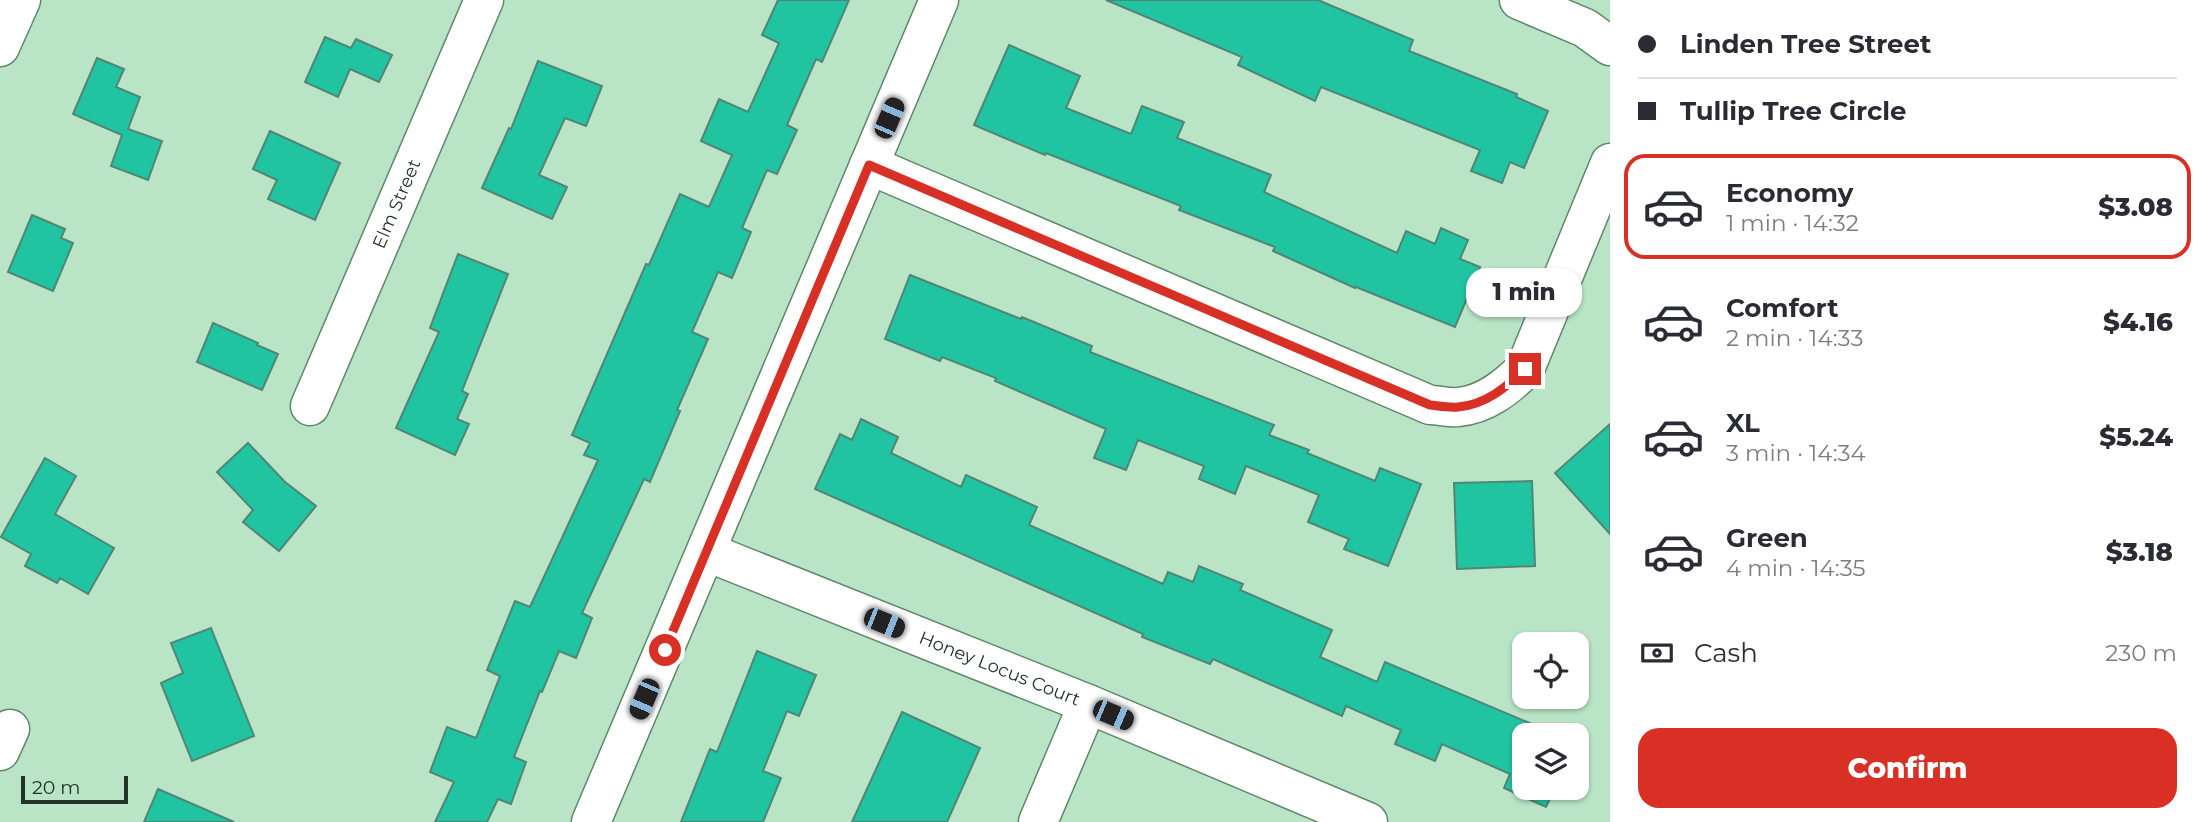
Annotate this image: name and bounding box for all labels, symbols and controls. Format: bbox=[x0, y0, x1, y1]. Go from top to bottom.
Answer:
text: Linden Tree Street bbox=[1680, 28, 1931, 60]
car bbox=[872, 95, 907, 141]
text: Tullip Tree Circle bbox=[1680, 95, 1906, 127]
street label: Elm Street bbox=[368, 156, 426, 252]
icon: car bbox=[1642, 175, 1705, 238]
text: Economy bbox=[1726, 177, 1853, 209]
text: $3.08 bbox=[2098, 191, 2173, 223]
text: 1 min · 14:32 bbox=[1726, 209, 1859, 237]
callout: 1 min bbox=[1467, 268, 1583, 316]
text: 1 min bbox=[1492, 278, 1556, 306]
icon: car bbox=[1642, 290, 1705, 353]
text: Comfort bbox=[1726, 292, 1838, 324]
text: $4.16 bbox=[2103, 306, 2173, 338]
text: 2 min · 14:33 bbox=[1726, 324, 1863, 352]
route end bbox=[1509, 353, 1541, 385]
icon: car bbox=[1642, 405, 1705, 468]
text: XL bbox=[1726, 407, 1760, 439]
text: $5.24 bbox=[2099, 421, 2173, 453]
text: 3 min · 14:34 bbox=[1726, 439, 1866, 467]
icon: car bbox=[1642, 520, 1705, 583]
text: Green bbox=[1726, 522, 1808, 554]
text: $3.18 bbox=[2106, 536, 2173, 568]
text: 4 min · 14:35 bbox=[1726, 554, 1866, 582]
car bbox=[861, 605, 908, 641]
street label: Honey Locus Court bbox=[916, 627, 1083, 711]
map controls bbox=[1512, 632, 1589, 800]
button: locate bbox=[1512, 632, 1589, 709]
route start bbox=[649, 634, 681, 666]
icon: cash bbox=[1638, 634, 1676, 672]
text: Cash bbox=[1694, 637, 1758, 669]
text: 230 m bbox=[2105, 639, 2177, 667]
car bbox=[627, 676, 662, 722]
car bbox=[1090, 697, 1137, 733]
button: layers bbox=[1512, 723, 1589, 800]
button: Confirm bbox=[1638, 728, 2177, 808]
scale bar bbox=[21, 773, 128, 805]
text: 20 m bbox=[32, 776, 80, 799]

